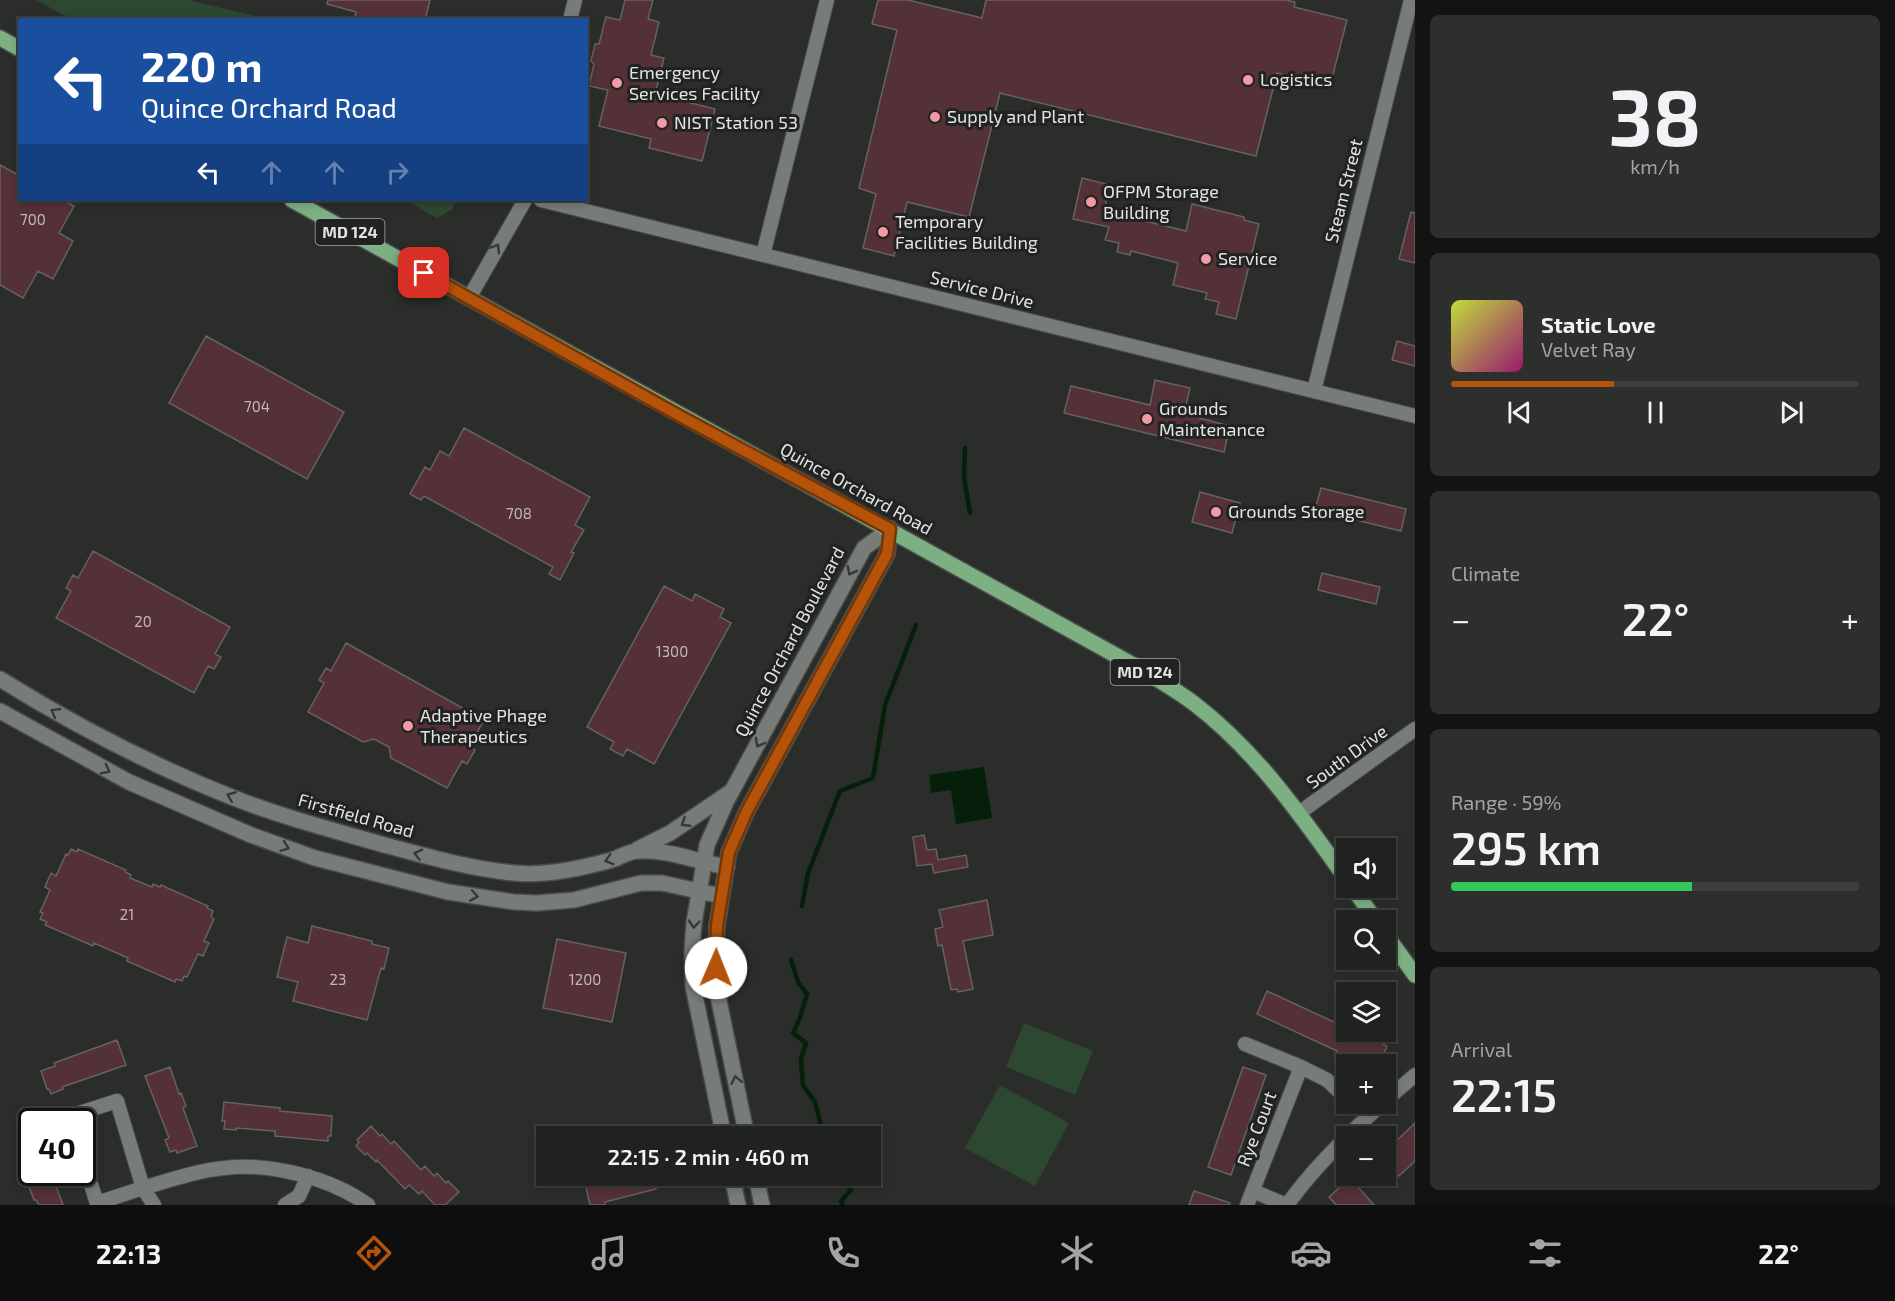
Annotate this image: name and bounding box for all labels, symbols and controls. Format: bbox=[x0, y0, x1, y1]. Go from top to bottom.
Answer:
text: 220 m bbox=[141, 40, 262, 90]
icon: left bbox=[42, 42, 120, 120]
place label: Emergency Services Facility bbox=[629, 61, 761, 104]
place label: Logistics bbox=[1260, 68, 1332, 90]
text: 38 bbox=[1609, 68, 1701, 162]
marker: Logistics bbox=[1241, 73, 1255, 87]
marker: Emergency Services Facility bbox=[610, 76, 624, 90]
text: Quince Orchard Road bbox=[141, 91, 397, 123]
place label: Supply and Plant bbox=[947, 105, 1084, 127]
marker: Supply and Plant bbox=[928, 110, 942, 124]
place label: NIST Station 53 bbox=[674, 111, 798, 133]
marker: NIST Station 53 bbox=[655, 116, 669, 130]
street label: Steam Street bbox=[1320, 136, 1367, 245]
text: km/h bbox=[1630, 154, 1680, 178]
icon: left bbox=[192, 156, 225, 189]
icon: ahead bbox=[255, 156, 288, 189]
icon: ahead bbox=[318, 156, 351, 189]
icon: right bbox=[381, 156, 414, 189]
place label: OFPM Storage Building bbox=[1103, 180, 1219, 223]
marker: OFPM Storage Building bbox=[1084, 195, 1098, 209]
house number: 700 bbox=[20, 210, 46, 228]
place label: Temporary Facilities Building bbox=[895, 210, 1038, 253]
road number: MD 124 bbox=[316, 219, 385, 245]
marker: Temporary Facilities Building bbox=[876, 225, 890, 239]
one-way arrow bbox=[489, 244, 501, 254]
pin bbox=[398, 247, 449, 298]
place label: Service bbox=[1218, 247, 1277, 269]
marker: Service bbox=[1199, 252, 1213, 266]
icon: arrive bbox=[407, 256, 440, 289]
street label: Service Drive bbox=[928, 266, 1036, 313]
text: Static Love bbox=[1541, 311, 1656, 337]
text: Velvet Ray bbox=[1541, 337, 1636, 361]
icon: previous bbox=[1503, 396, 1536, 429]
icon: pause bbox=[1639, 396, 1672, 429]
icon: next bbox=[1775, 396, 1808, 429]
house number: 704 bbox=[244, 397, 270, 415]
place label: Grounds Maintenance bbox=[1159, 397, 1265, 440]
marker: Grounds Maintenance bbox=[1140, 412, 1154, 426]
street label: Quince Orchard Road bbox=[777, 437, 936, 539]
place label: Grounds Storage bbox=[1228, 500, 1365, 522]
house number: 708 bbox=[506, 504, 532, 522]
marker: Grounds Storage bbox=[1209, 505, 1223, 519]
street label: Quince Orchard Boulevard bbox=[730, 543, 849, 740]
text: Climate bbox=[1451, 561, 1520, 585]
one-way arrow bbox=[847, 565, 858, 575]
text: 22° bbox=[1622, 591, 1689, 645]
text: − bbox=[1451, 599, 1470, 639]
text: + bbox=[1841, 599, 1859, 639]
house number: 20 bbox=[134, 612, 152, 630]
house number: 1300 bbox=[656, 642, 688, 660]
road number: MD 124 bbox=[1110, 659, 1180, 685]
place label: Adaptive Phage Therapeutics bbox=[420, 704, 547, 747]
one-way arrow bbox=[51, 708, 62, 720]
marker: Adaptive Phage Therapeutics bbox=[401, 719, 415, 733]
street label: South Drive bbox=[1302, 719, 1391, 793]
one-way arrow bbox=[755, 737, 766, 747]
one-way arrow bbox=[100, 763, 111, 774]
street label: Firstfield Road bbox=[296, 788, 417, 842]
text: Range · 59% bbox=[1451, 790, 1561, 814]
one-way arrow bbox=[226, 791, 237, 804]
one-way arrow bbox=[681, 816, 692, 827]
text: 295 km bbox=[1451, 820, 1601, 874]
map controls bbox=[1336, 838, 1396, 1186]
button: sound bbox=[1336, 838, 1396, 898]
one-way arrow bbox=[279, 840, 290, 853]
one-way arrow bbox=[413, 848, 423, 861]
one-way arrow bbox=[604, 853, 615, 865]
one-way arrow bbox=[468, 889, 478, 902]
house number: 21 bbox=[120, 905, 134, 923]
button: search bbox=[1336, 910, 1396, 970]
one-way arrow bbox=[688, 920, 701, 929]
position arrow bbox=[684, 936, 748, 1000]
house number: 23 bbox=[330, 970, 346, 988]
house number: 1200 bbox=[569, 970, 601, 988]
button: layers bbox=[1336, 982, 1396, 1042]
text: Arrival bbox=[1451, 1037, 1512, 1061]
button: + bbox=[1336, 1054, 1396, 1114]
text: 22:15 bbox=[1451, 1067, 1557, 1121]
one-way arrow bbox=[730, 1075, 743, 1085]
street label: Rye Court bbox=[1232, 1088, 1281, 1169]
speed limit sign: 40 bbox=[18, 1108, 96, 1186]
button: − bbox=[1336, 1126, 1396, 1186]
text: 22:15 · 2 min · 460 m bbox=[608, 1143, 809, 1169]
icon: directions bbox=[353, 1232, 395, 1274]
icon: music bbox=[588, 1232, 630, 1274]
icon: phone bbox=[822, 1232, 864, 1274]
icon: climate bbox=[1056, 1232, 1098, 1274]
icon: car bbox=[1290, 1232, 1332, 1274]
icon: filters bbox=[1524, 1232, 1566, 1274]
text: 22:13 bbox=[96, 1237, 161, 1269]
text: 22° bbox=[1758, 1237, 1799, 1269]

